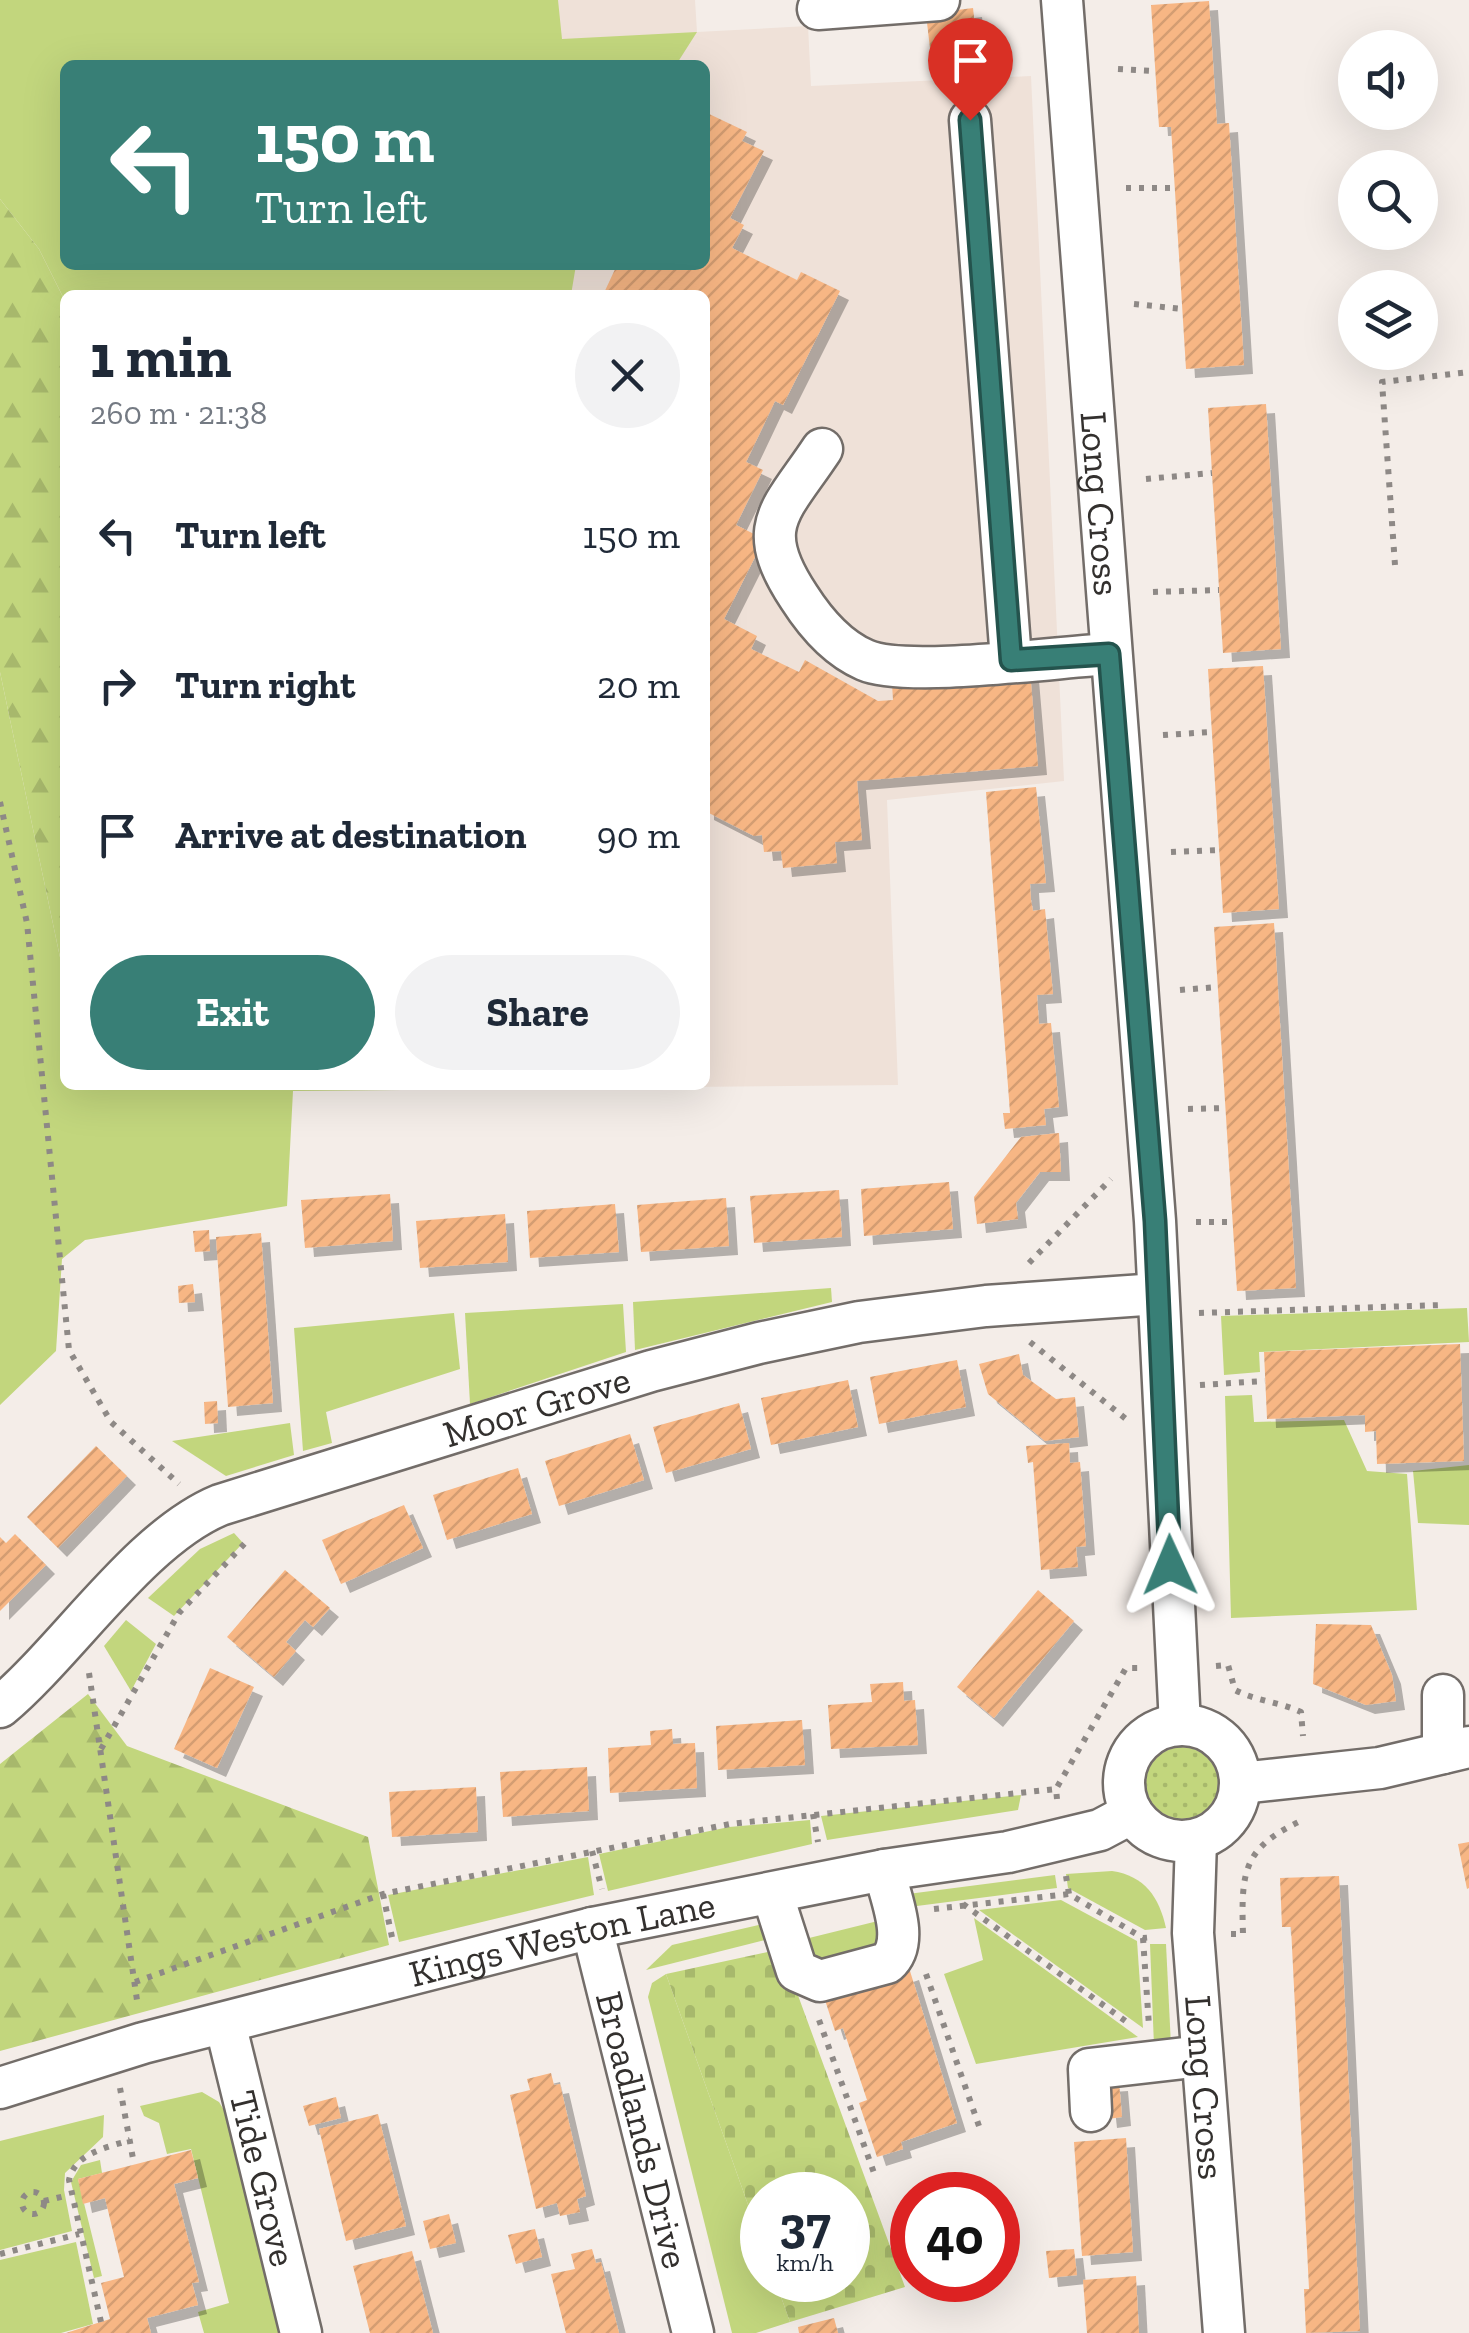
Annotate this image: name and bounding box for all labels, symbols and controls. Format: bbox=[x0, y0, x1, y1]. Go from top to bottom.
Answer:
pin bbox=[928, 18, 1013, 121]
map controls bbox=[1338, 30, 1438, 370]
button: sound bbox=[1338, 30, 1438, 130]
icon: arrive bbox=[943, 33, 998, 88]
text: 150 m bbox=[255, 96, 435, 180]
icon: left bbox=[90, 100, 220, 230]
button: search bbox=[1338, 150, 1438, 250]
text: Turn left bbox=[255, 181, 427, 235]
button: layers bbox=[1338, 270, 1438, 370]
text: 1 min bbox=[90, 320, 232, 392]
button: close bbox=[575, 323, 680, 428]
text: 260 m · 21:38 bbox=[90, 394, 267, 432]
street label: Long Cross bbox=[1070, 410, 1130, 597]
icon: left bbox=[90, 508, 145, 563]
text: Turn left bbox=[175, 512, 326, 558]
text: 150 m bbox=[583, 512, 680, 558]
icon: right bbox=[90, 658, 145, 713]
text: Turn right bbox=[175, 662, 355, 708]
text: 20 m bbox=[597, 662, 680, 708]
icon: arrive bbox=[90, 808, 145, 863]
text: Arrive at destination bbox=[175, 812, 526, 858]
text: 90 m bbox=[597, 812, 680, 858]
button: Exit bbox=[90, 955, 375, 1070]
button: Share bbox=[395, 955, 680, 1070]
street label: Moor Grove bbox=[437, 1356, 636, 1457]
position arrow bbox=[1118, 1513, 1222, 1617]
street label: Kings Weston Lane bbox=[404, 1881, 719, 1997]
street label: Broadlands Drive bbox=[586, 1987, 699, 2273]
street label: Long Cross bbox=[1175, 1994, 1235, 2181]
street label: Tide Grove bbox=[219, 2086, 307, 2271]
speed limit sign: 40 bbox=[890, 2172, 1020, 2302]
text: 37 bbox=[779, 2195, 831, 2255]
text: km/h bbox=[776, 2247, 834, 2277]

